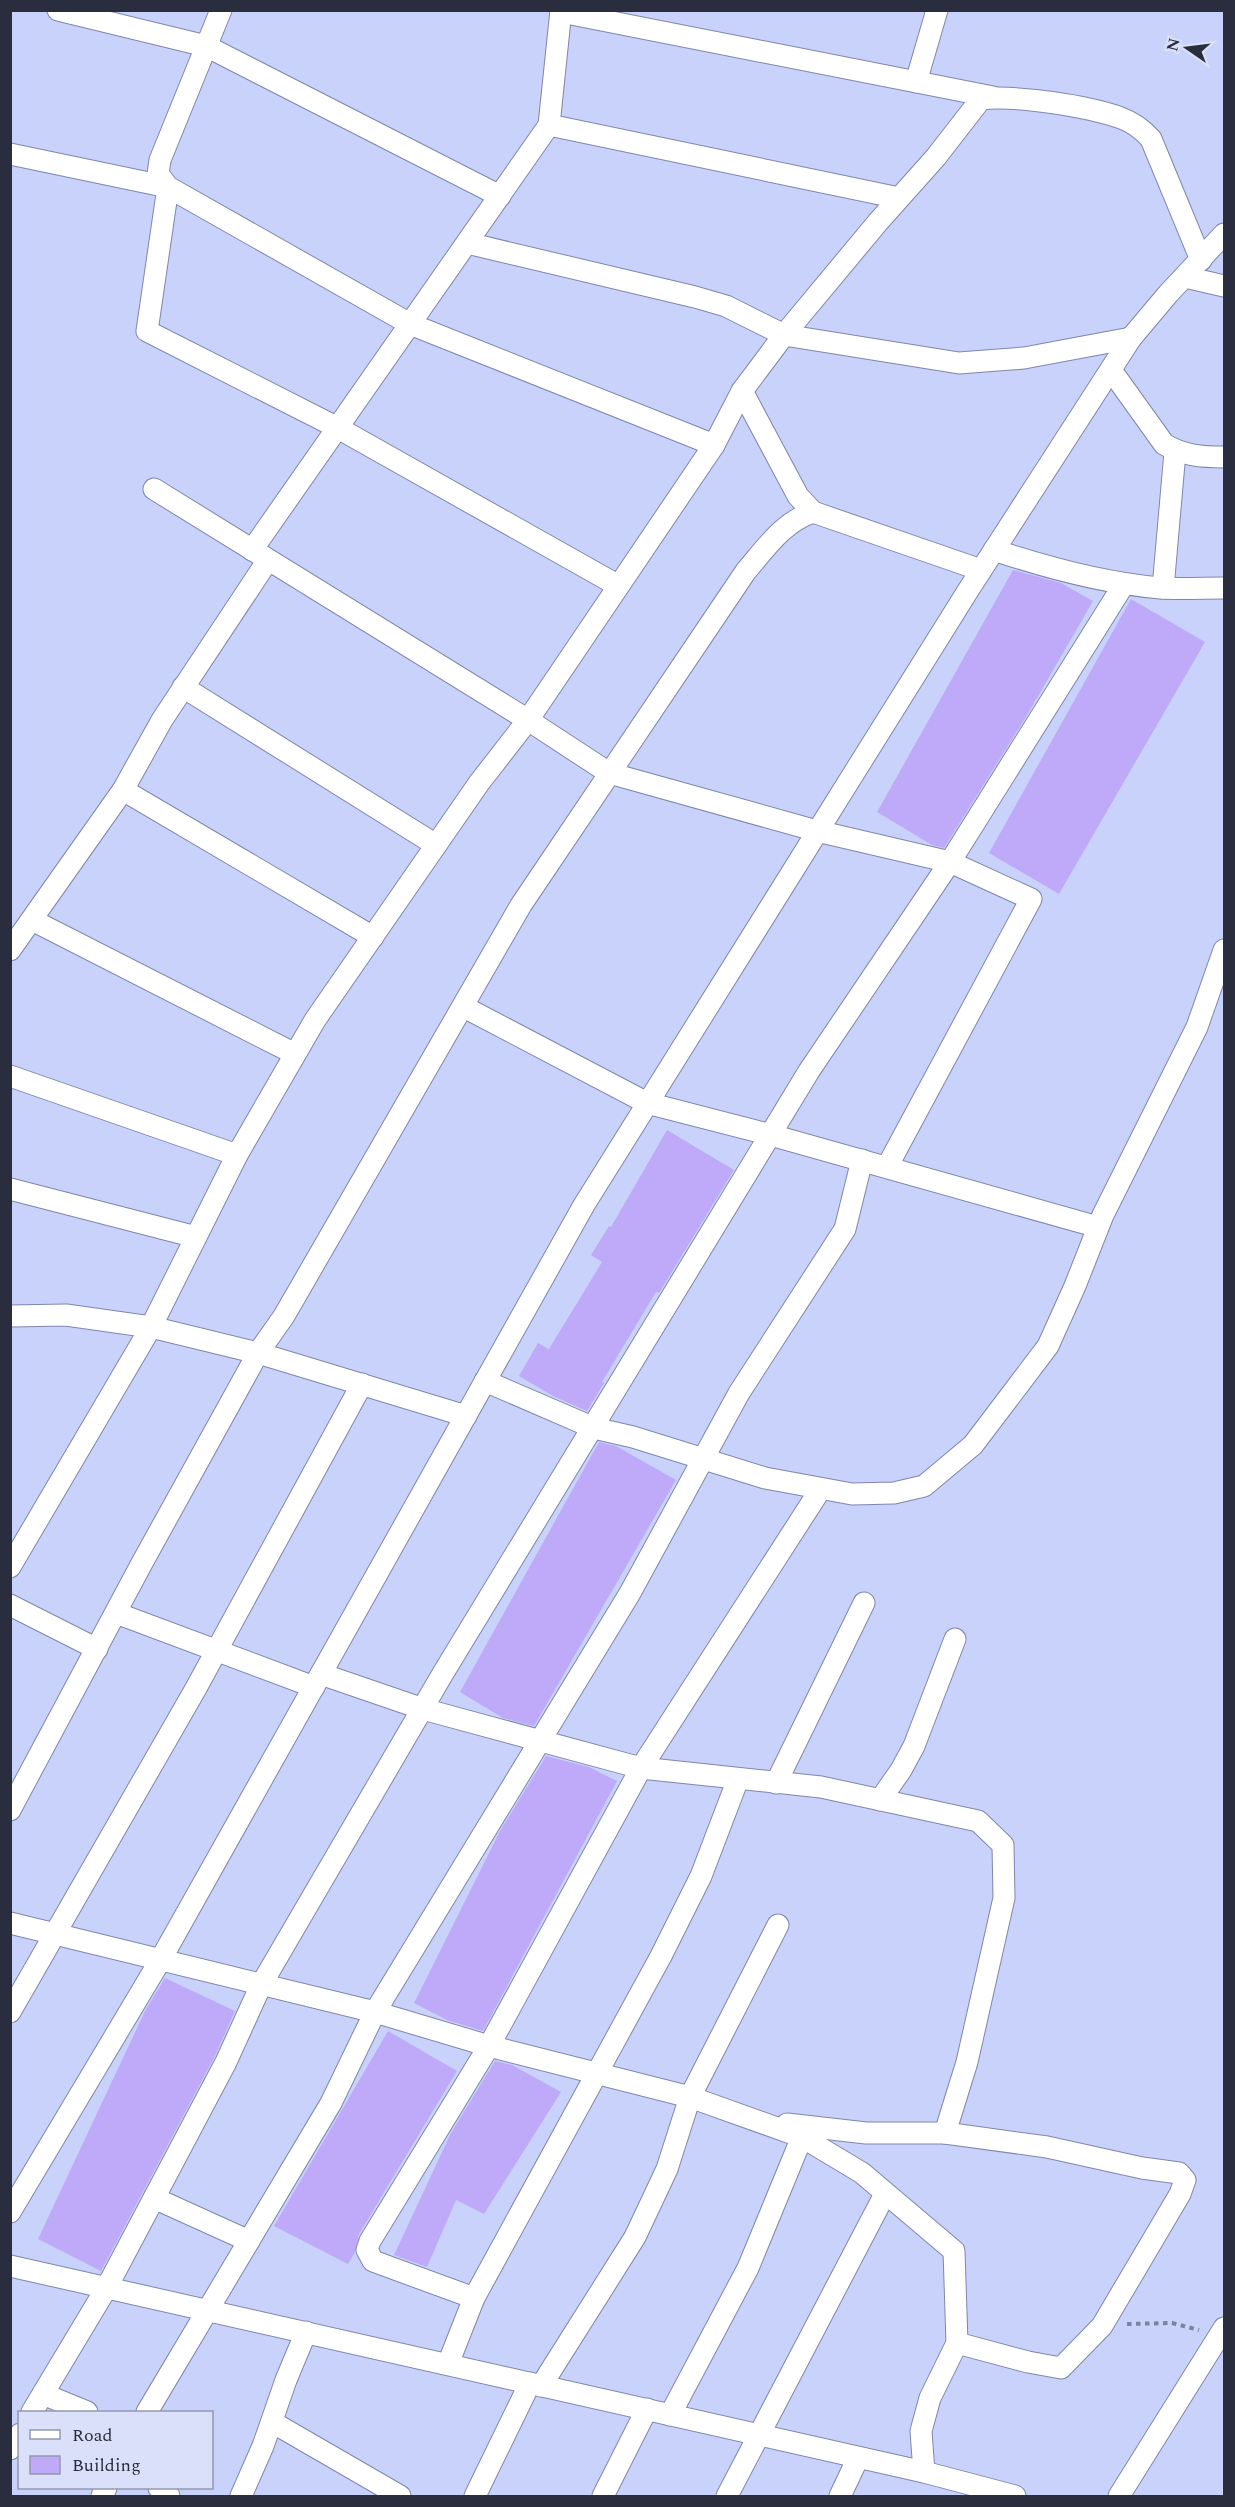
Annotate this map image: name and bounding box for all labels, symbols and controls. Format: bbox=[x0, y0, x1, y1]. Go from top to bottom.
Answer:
north arrow bbox=[1157, 18, 1217, 78]
text: N bbox=[1160, 35, 1187, 54]
legend bbox=[18, 2411, 213, 2489]
text: Road bbox=[72, 2422, 113, 2449]
text: Building bbox=[72, 2452, 141, 2479]

